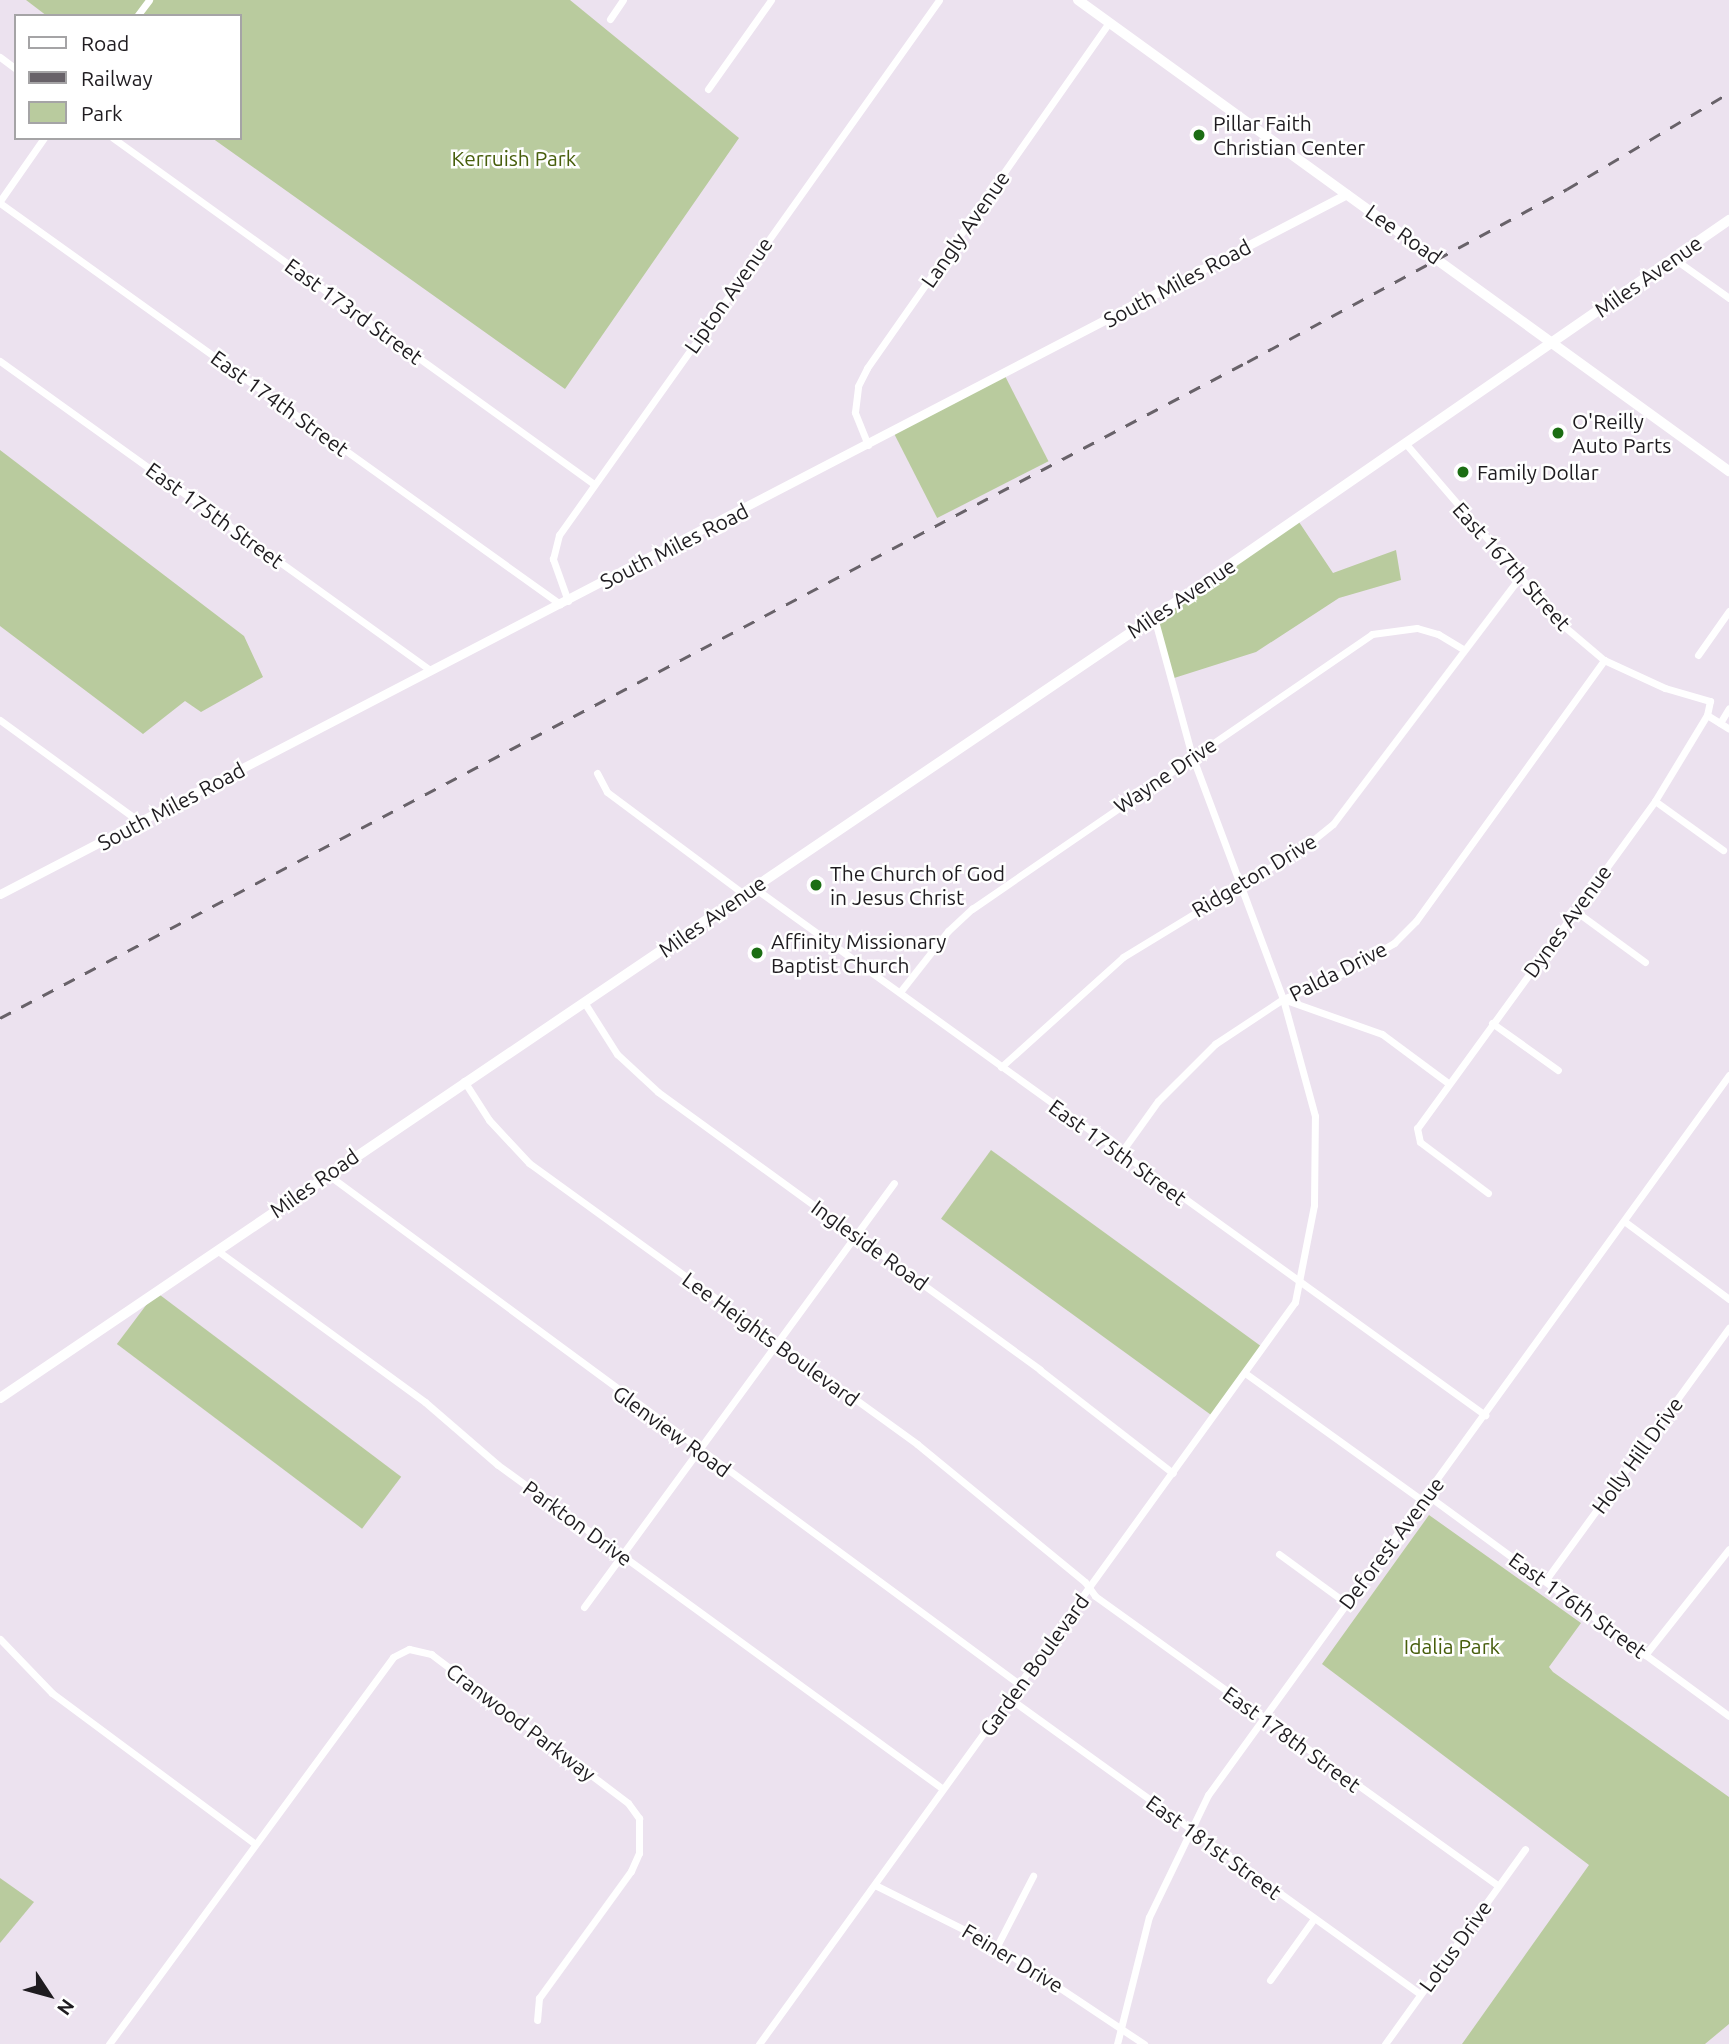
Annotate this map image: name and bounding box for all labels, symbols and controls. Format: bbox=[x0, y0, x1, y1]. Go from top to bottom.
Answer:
legend bbox=[14, 14, 242, 140]
text: Road bbox=[81, 31, 129, 55]
text: Railway bbox=[81, 66, 153, 90]
text: Park bbox=[81, 101, 123, 125]
place label: Pillar Faith Christian Center bbox=[1213, 110, 1365, 160]
marker: Pillar Faith Christian Center bbox=[1191, 127, 1207, 143]
park label: Kerruish Park bbox=[452, 145, 576, 171]
street label: Langly Avenue bbox=[915, 166, 1015, 292]
street label: Lee Road bbox=[1361, 199, 1447, 269]
street label: Miles Avenue bbox=[1590, 230, 1706, 322]
street label: Lipton Avenue bbox=[679, 232, 777, 358]
street label: South Miles Road bbox=[1099, 234, 1255, 332]
street label: East 173rd Street bbox=[280, 253, 428, 369]
street label: East 174th Street bbox=[206, 345, 354, 461]
place label: O'Reilly Auto Parts bbox=[1572, 408, 1671, 458]
marker: O'Reilly Auto Parts bbox=[1550, 425, 1566, 441]
street label: East 175th Street bbox=[141, 457, 289, 573]
place label: Family Dollar bbox=[1477, 459, 1599, 485]
marker: Family Dollar bbox=[1455, 464, 1471, 480]
street label: East 167th Street bbox=[1448, 497, 1576, 635]
street label: South Miles Road bbox=[596, 498, 752, 594]
street label: Miles Avenue bbox=[1122, 553, 1240, 643]
street label: Wayne Drive bbox=[1109, 732, 1221, 818]
street label: South Miles Road bbox=[93, 757, 249, 855]
street label: Ridgeton Drive bbox=[1187, 828, 1321, 922]
place label: The Church of God in Jesus Christ bbox=[830, 860, 1005, 910]
street label: Dynes Avenue bbox=[1518, 860, 1616, 982]
street label: Miles Avenue bbox=[654, 870, 770, 962]
marker: The Church of God in Jesus Christ bbox=[808, 877, 824, 893]
place label: Affinity Missionary Baptist Church bbox=[771, 928, 946, 978]
street label: Palda Drive bbox=[1285, 936, 1391, 1006]
marker: Affinity Missionary Baptist Church bbox=[749, 945, 765, 961]
street label: East 175th Street bbox=[1044, 1094, 1192, 1210]
street label: Miles Road bbox=[265, 1143, 363, 1223]
street label: Ingleside Road bbox=[807, 1194, 933, 1296]
street label: Lee Heights Boulevard bbox=[678, 1266, 864, 1412]
street label: Glenview Road bbox=[608, 1380, 736, 1482]
street label: Holly Hill Drive bbox=[1586, 1392, 1688, 1518]
street label: Deforest Avenue bbox=[1333, 1472, 1449, 1614]
street label: Parkton Drive bbox=[519, 1475, 637, 1571]
street label: East 176th Street bbox=[1504, 1547, 1652, 1663]
street label: Garden Boulevard bbox=[974, 1589, 1094, 1741]
park label: Idalia Park bbox=[1404, 1633, 1500, 1659]
street label: Cranwood Parkway bbox=[441, 1658, 601, 1786]
street label: East 178th Street bbox=[1218, 1681, 1366, 1797]
street label: East 181st Street bbox=[1141, 1789, 1287, 1905]
street label: Lotus Drive bbox=[1413, 1895, 1497, 1997]
street label: Feiner Drive bbox=[958, 1918, 1068, 1998]
north arrow bbox=[14, 1960, 84, 2030]
text: N bbox=[53, 1995, 79, 2020]

